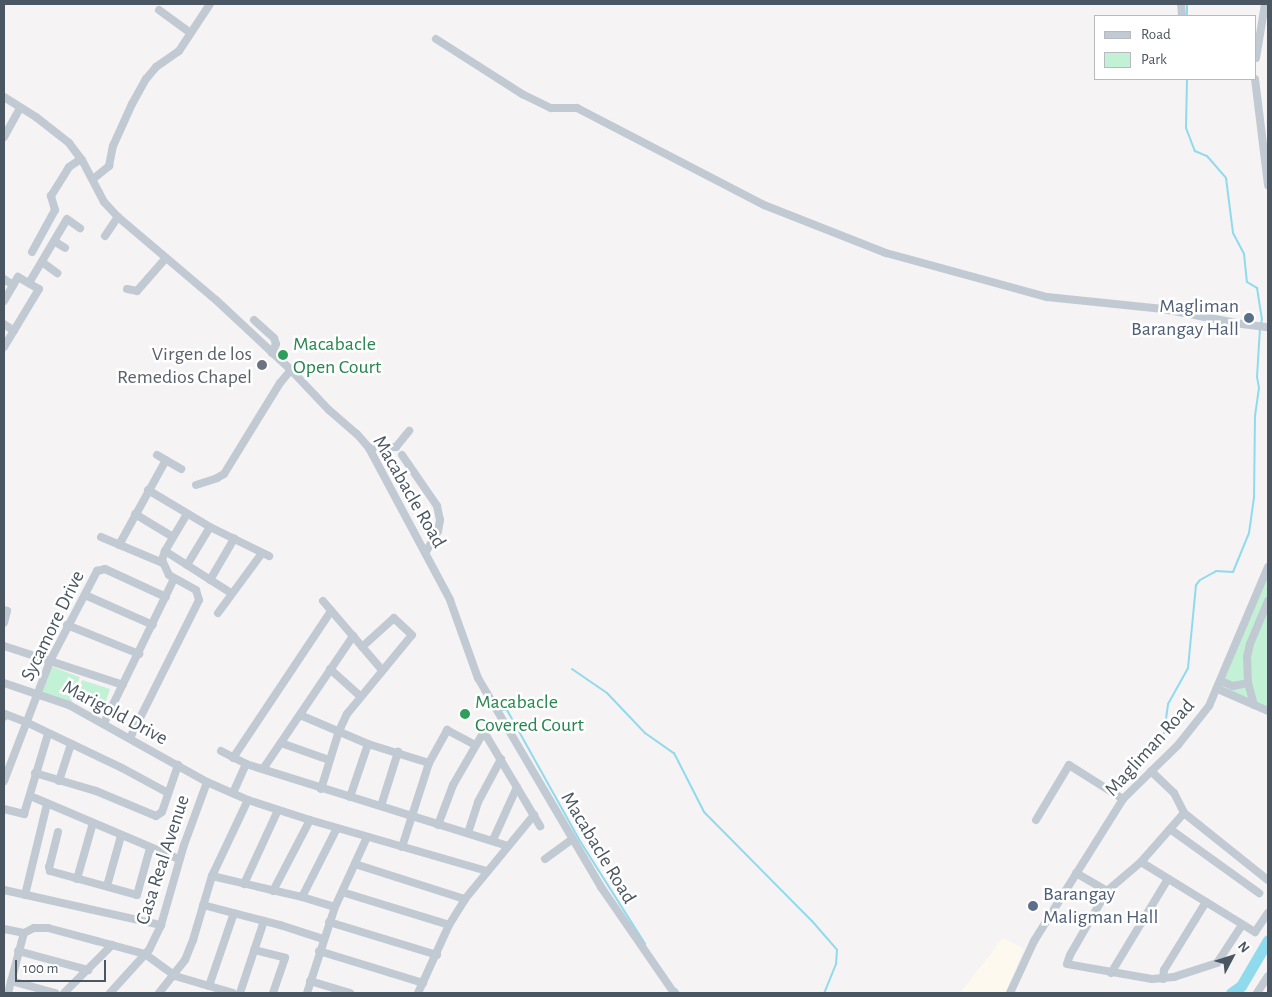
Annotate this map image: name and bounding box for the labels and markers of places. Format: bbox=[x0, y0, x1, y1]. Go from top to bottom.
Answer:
place label: Magliman Barangay Hall bbox=[1131, 294, 1239, 341]
marker: Magliman Barangay Hall bbox=[1243, 312, 1255, 324]
place label: Macabacle Open Court bbox=[293, 332, 381, 379]
place label: Virgen de los Remedios Chapel bbox=[117, 342, 252, 389]
marker: Macabacle Open Court bbox=[277, 349, 289, 361]
marker: Virgen de los Remedios Chapel bbox=[256, 359, 268, 371]
place label: Macabacle Covered Court bbox=[475, 690, 584, 737]
marker: Macabacle Covered Court bbox=[459, 708, 471, 720]
place label: Barangay Maligman Hall bbox=[1043, 882, 1158, 929]
marker: Barangay Maligman Hall bbox=[1027, 900, 1039, 912]

